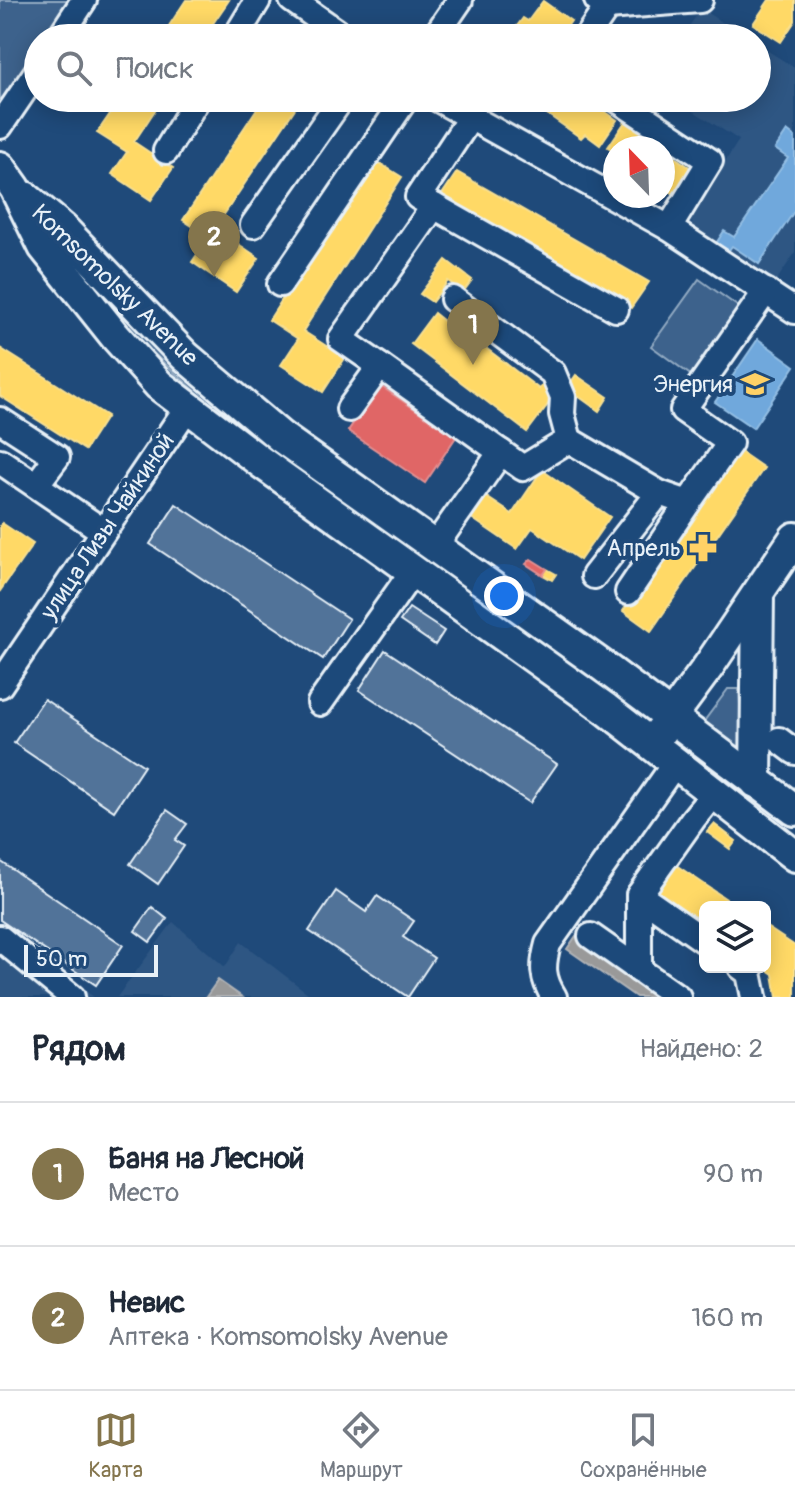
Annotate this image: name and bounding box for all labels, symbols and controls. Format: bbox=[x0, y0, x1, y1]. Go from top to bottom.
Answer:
search box bbox=[24, 24, 771, 112]
icon: search bbox=[52, 46, 96, 90]
text: Поиск bbox=[116, 50, 194, 87]
north arrow bbox=[603, 136, 675, 208]
street label: Komsomolsky Avenue bbox=[25, 198, 204, 372]
pin: 2 bbox=[188, 211, 240, 277]
pin: 1 bbox=[447, 299, 499, 365]
school or university icon: Энергия bbox=[740, 369, 770, 399]
place label: Энергия bbox=[653, 370, 733, 399]
street label: улица Лизы Чайкиной bbox=[34, 427, 181, 626]
pharmacy icon: Апрель bbox=[688, 533, 718, 563]
place label: Апрель bbox=[606, 534, 681, 563]
your location bbox=[484, 576, 524, 616]
map controls bbox=[699, 901, 771, 973]
button: layers bbox=[699, 901, 771, 973]
scale bar bbox=[24, 941, 158, 977]
text: 50 m bbox=[36, 945, 87, 973]
text: Рядом bbox=[32, 1028, 126, 1071]
text: Найдено: 2 bbox=[639, 1033, 763, 1065]
text: Баня на Лесной bbox=[108, 1140, 304, 1177]
text: 1 bbox=[53, 1158, 63, 1190]
text: 90 m bbox=[703, 1158, 763, 1190]
text: Место bbox=[108, 1177, 179, 1209]
text: Невис bbox=[108, 1284, 185, 1321]
text: 2 bbox=[51, 1302, 65, 1334]
text: 160 m bbox=[691, 1302, 763, 1334]
text: Аптека · Komsomolsky Avenue bbox=[108, 1321, 448, 1353]
tab: Карта bbox=[88, 1408, 143, 1484]
tab: Маршрут bbox=[320, 1408, 403, 1484]
tab: Сохранённые bbox=[580, 1408, 707, 1484]

